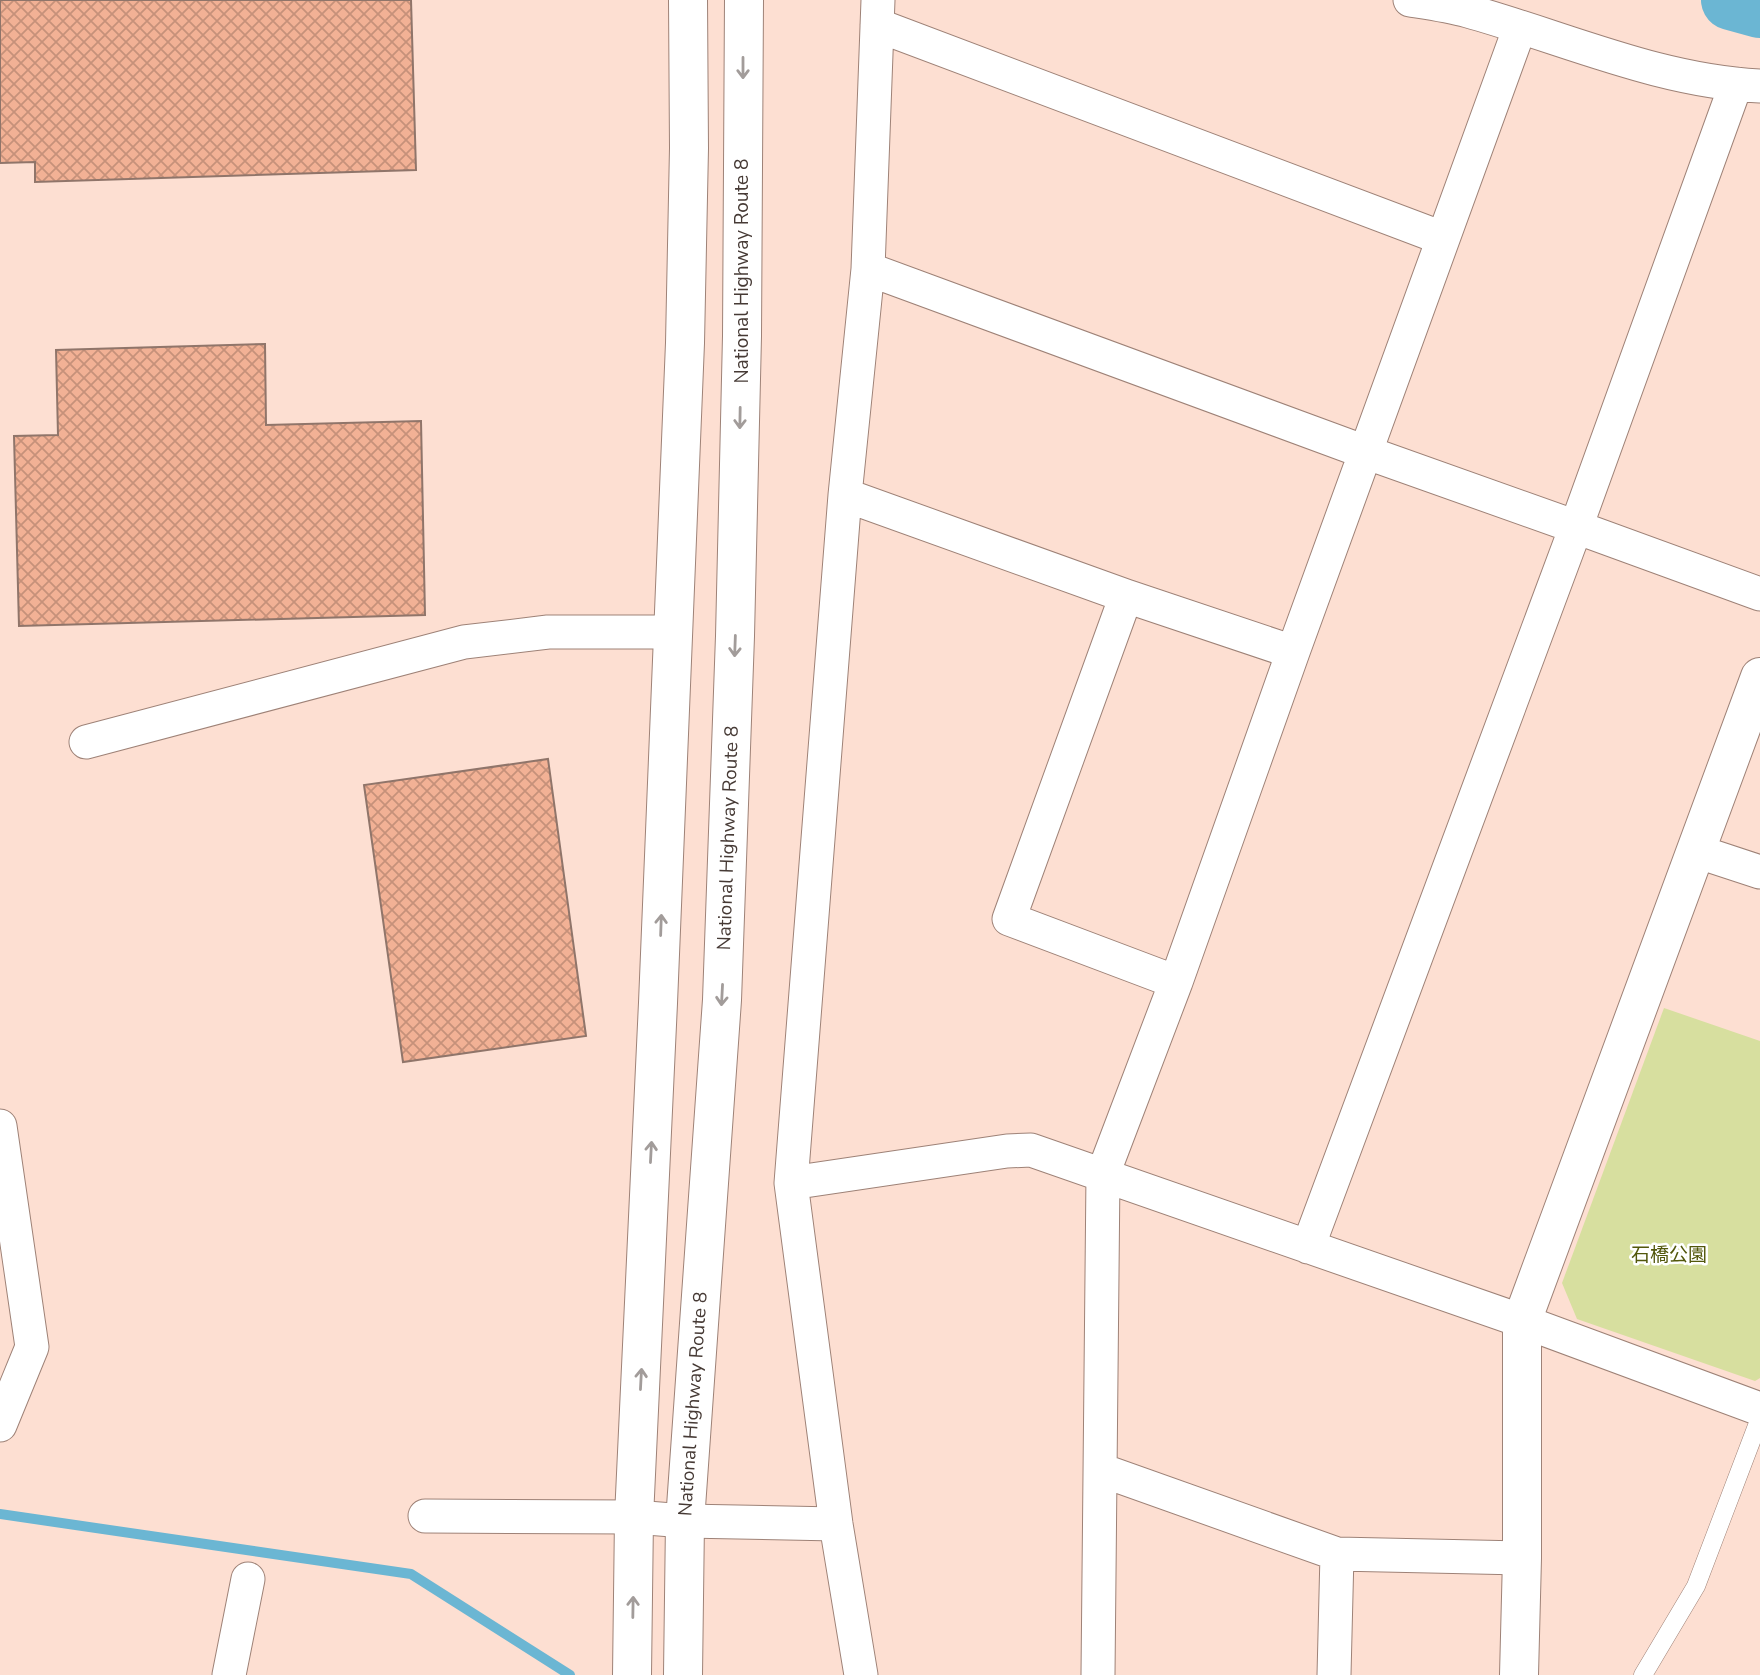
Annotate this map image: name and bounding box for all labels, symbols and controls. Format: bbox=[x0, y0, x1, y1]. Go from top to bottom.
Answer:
one-way arrow bbox=[736, 56, 750, 79]
street label: National Highway Route 8 bbox=[729, 159, 755, 383]
one-way arrow bbox=[734, 406, 747, 429]
one-way arrow bbox=[728, 634, 742, 657]
street label: National Highway Route 8 bbox=[711, 725, 745, 951]
one-way arrow bbox=[655, 914, 668, 937]
one-way arrow bbox=[715, 984, 728, 1007]
one-way arrow bbox=[645, 1141, 658, 1164]
park label: 石橋公園 bbox=[1631, 1242, 1707, 1268]
street label: National Highway Route 8 bbox=[672, 1291, 714, 1517]
one-way arrow bbox=[634, 1368, 647, 1391]
one-way arrow bbox=[626, 1596, 640, 1619]

